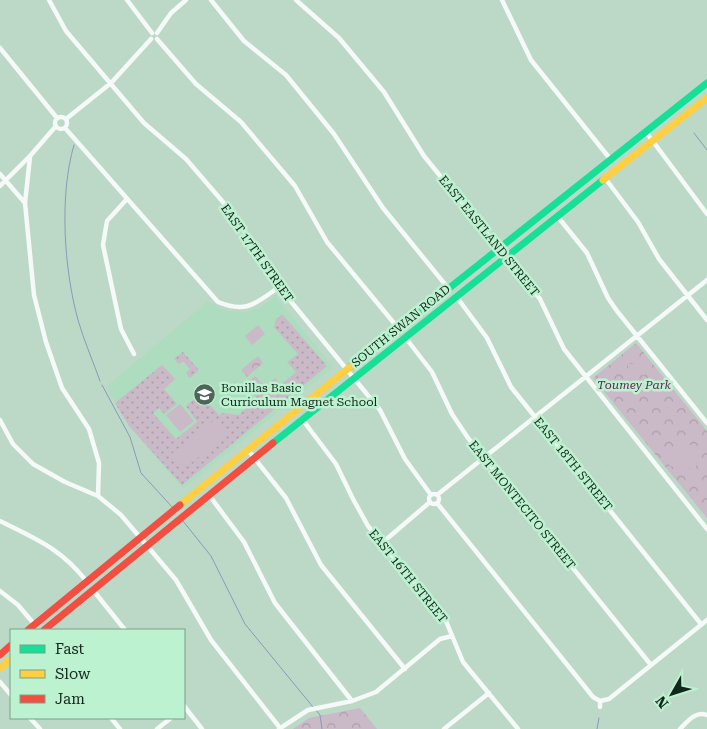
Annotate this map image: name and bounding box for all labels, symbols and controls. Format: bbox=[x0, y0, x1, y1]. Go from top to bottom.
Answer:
street label: EAST EASTLAND STREET bbox=[436, 173, 542, 299]
street label: EAST 17TH STREET bbox=[218, 201, 296, 305]
street label: SOUTH SWAN ROAD bbox=[349, 282, 453, 370]
park label: Toumey Park bbox=[597, 378, 671, 392]
place label: Bonillas Basic Curriculum Magnet School bbox=[221, 381, 378, 409]
school or university icon: Bonillas Basic Curriculum Magnet School bbox=[193, 383, 217, 407]
street label: EAST 18TH STREET bbox=[531, 414, 615, 514]
street label: EAST MONTECITO STREET bbox=[466, 438, 578, 572]
street label: EAST 16TH STREET bbox=[366, 526, 450, 626]
legend bbox=[10, 629, 185, 719]
text: Fast bbox=[55, 640, 85, 658]
text: Slow bbox=[55, 665, 91, 683]
north arrow bbox=[647, 669, 697, 719]
text: Jam bbox=[55, 690, 85, 708]
text: N bbox=[652, 693, 672, 711]

